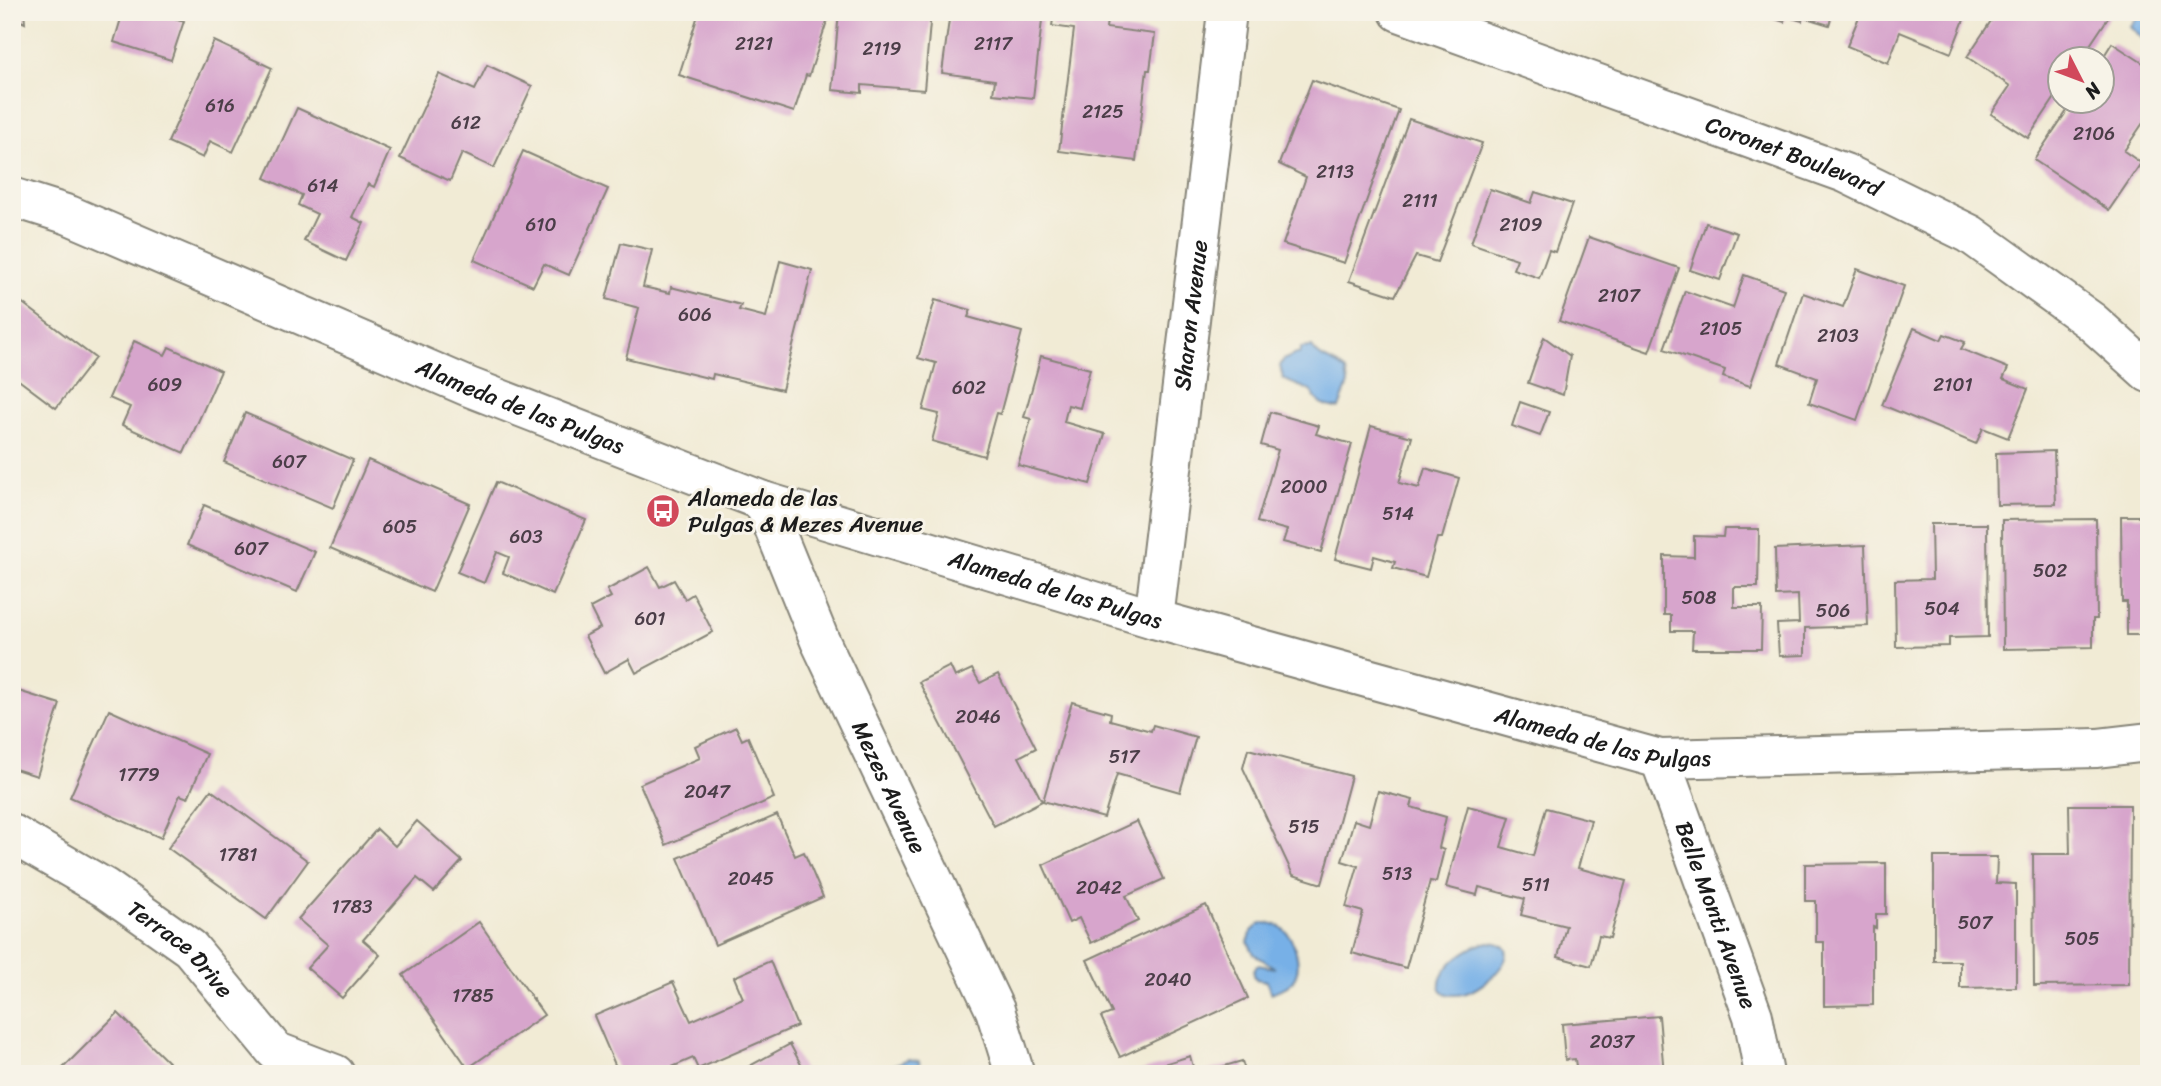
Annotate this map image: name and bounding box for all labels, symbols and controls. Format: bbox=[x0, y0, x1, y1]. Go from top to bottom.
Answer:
house number: 2121 bbox=[735, 27, 773, 60]
house number: 2117 bbox=[974, 27, 1013, 60]
house number: 2119 bbox=[863, 32, 901, 65]
north arrow bbox=[2046, 46, 2116, 116]
text: N bbox=[2076, 74, 2111, 108]
house number: 616 bbox=[205, 89, 235, 122]
house number: 2125 bbox=[1082, 95, 1124, 128]
street label: Coronet Boulevard bbox=[1700, 104, 1891, 209]
house number: 612 bbox=[451, 106, 481, 139]
house number: 2106 bbox=[2073, 117, 2115, 150]
house number: 2113 bbox=[1316, 155, 1354, 188]
house number: 614 bbox=[308, 169, 339, 202]
house number: 2111 bbox=[1402, 184, 1438, 217]
house number: 610 bbox=[526, 208, 556, 241]
house number: 2109 bbox=[1500, 208, 1542, 241]
street label: Sharon Avenue bbox=[1161, 238, 1220, 393]
house number: 2107 bbox=[1598, 279, 1641, 312]
house number: 606 bbox=[678, 298, 712, 331]
house number: 2105 bbox=[1700, 312, 1743, 345]
house number: 2103 bbox=[1817, 319, 1859, 352]
street label: Alameda de las Pulgas bbox=[409, 346, 631, 466]
house number: 609 bbox=[148, 368, 182, 401]
house number: 2101 bbox=[1933, 368, 1973, 401]
house number: 602 bbox=[952, 371, 986, 404]
house number: 607 bbox=[272, 445, 307, 478]
house number: 2000 bbox=[1281, 470, 1328, 503]
place label: Alameda de las Pulgas & Mezes Avenue bbox=[687, 478, 923, 545]
bus stop icon: Alameda de las Pulgas & Mezes Avenue bbox=[644, 492, 682, 530]
house number: 514 bbox=[1382, 497, 1414, 530]
house number: 605 bbox=[383, 510, 418, 543]
house number: 603 bbox=[509, 520, 543, 553]
house number: 607 bbox=[234, 532, 269, 565]
street label: Alameda de las Pulgas bbox=[943, 537, 1167, 641]
house number: 502 bbox=[2033, 554, 2067, 587]
house number: 508 bbox=[1681, 581, 1717, 614]
house number: 504 bbox=[1924, 592, 1960, 625]
house number: 506 bbox=[1816, 594, 1850, 627]
house number: 601 bbox=[635, 602, 665, 635]
street label: Alameda de las Pulgas bbox=[1489, 693, 1712, 780]
house number: 2046 bbox=[955, 700, 1001, 733]
street label: Mezes Avenue bbox=[840, 714, 939, 861]
house number: 517 bbox=[1109, 740, 1140, 773]
house number: 1779 bbox=[118, 758, 160, 791]
house number: 2047 bbox=[684, 775, 731, 808]
house number: 515 bbox=[1288, 810, 1320, 843]
street label: Belle Monti Avenue bbox=[1664, 815, 1769, 1015]
house number: 1781 bbox=[219, 838, 257, 871]
house number: 513 bbox=[1382, 857, 1413, 890]
house number: 2045 bbox=[728, 862, 775, 895]
house number: 511 bbox=[1522, 868, 1550, 901]
house number: 2042 bbox=[1076, 871, 1122, 904]
street label: Terrace Drive bbox=[118, 889, 244, 1008]
house number: 1783 bbox=[332, 890, 373, 923]
house number: 507 bbox=[1958, 906, 1993, 939]
house number: 505 bbox=[2064, 922, 2100, 955]
house number: 2040 bbox=[1145, 963, 1191, 996]
house number: 1785 bbox=[452, 979, 494, 1012]
house number: 2037 bbox=[1590, 1025, 1635, 1058]

